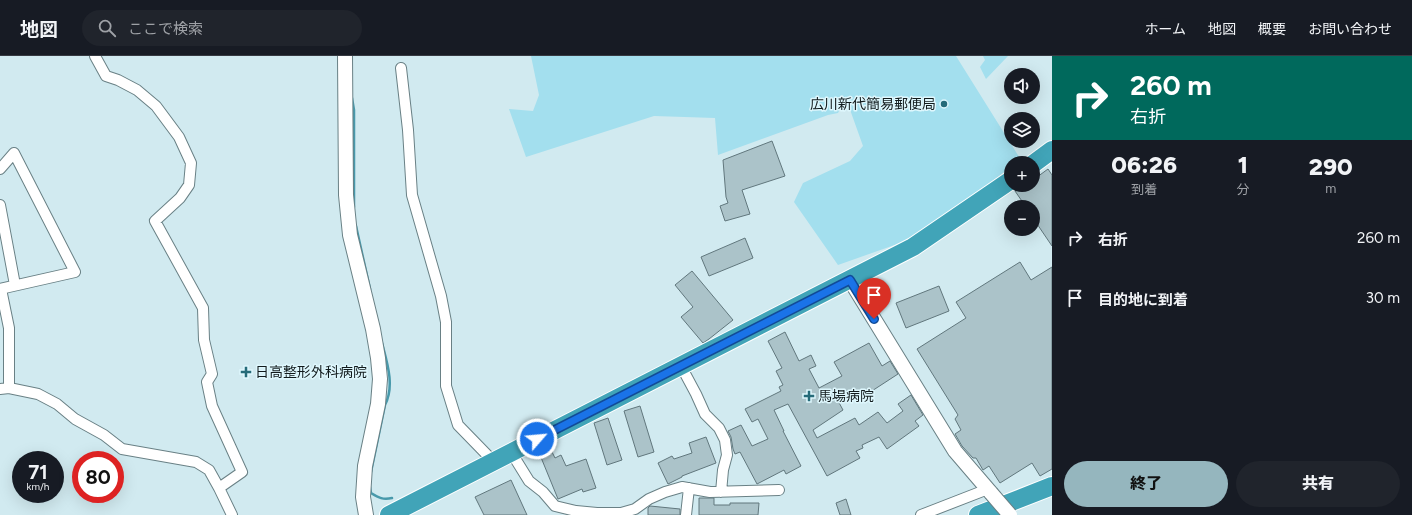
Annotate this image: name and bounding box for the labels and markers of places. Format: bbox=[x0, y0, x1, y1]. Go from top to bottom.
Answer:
place label: 広川新代簡易郵便局 bbox=[810, 96, 936, 113]
marker: 広川新代簡易郵便局 bbox=[939, 99, 949, 109]
pin bbox=[857, 278, 891, 319]
place label: 日高整形外科病院 bbox=[255, 364, 367, 381]
marker: 日高整形外科病院 bbox=[240, 366, 252, 378]
place label: 馬場病院 bbox=[818, 388, 874, 405]
marker: 馬場病院 bbox=[803, 390, 815, 402]

